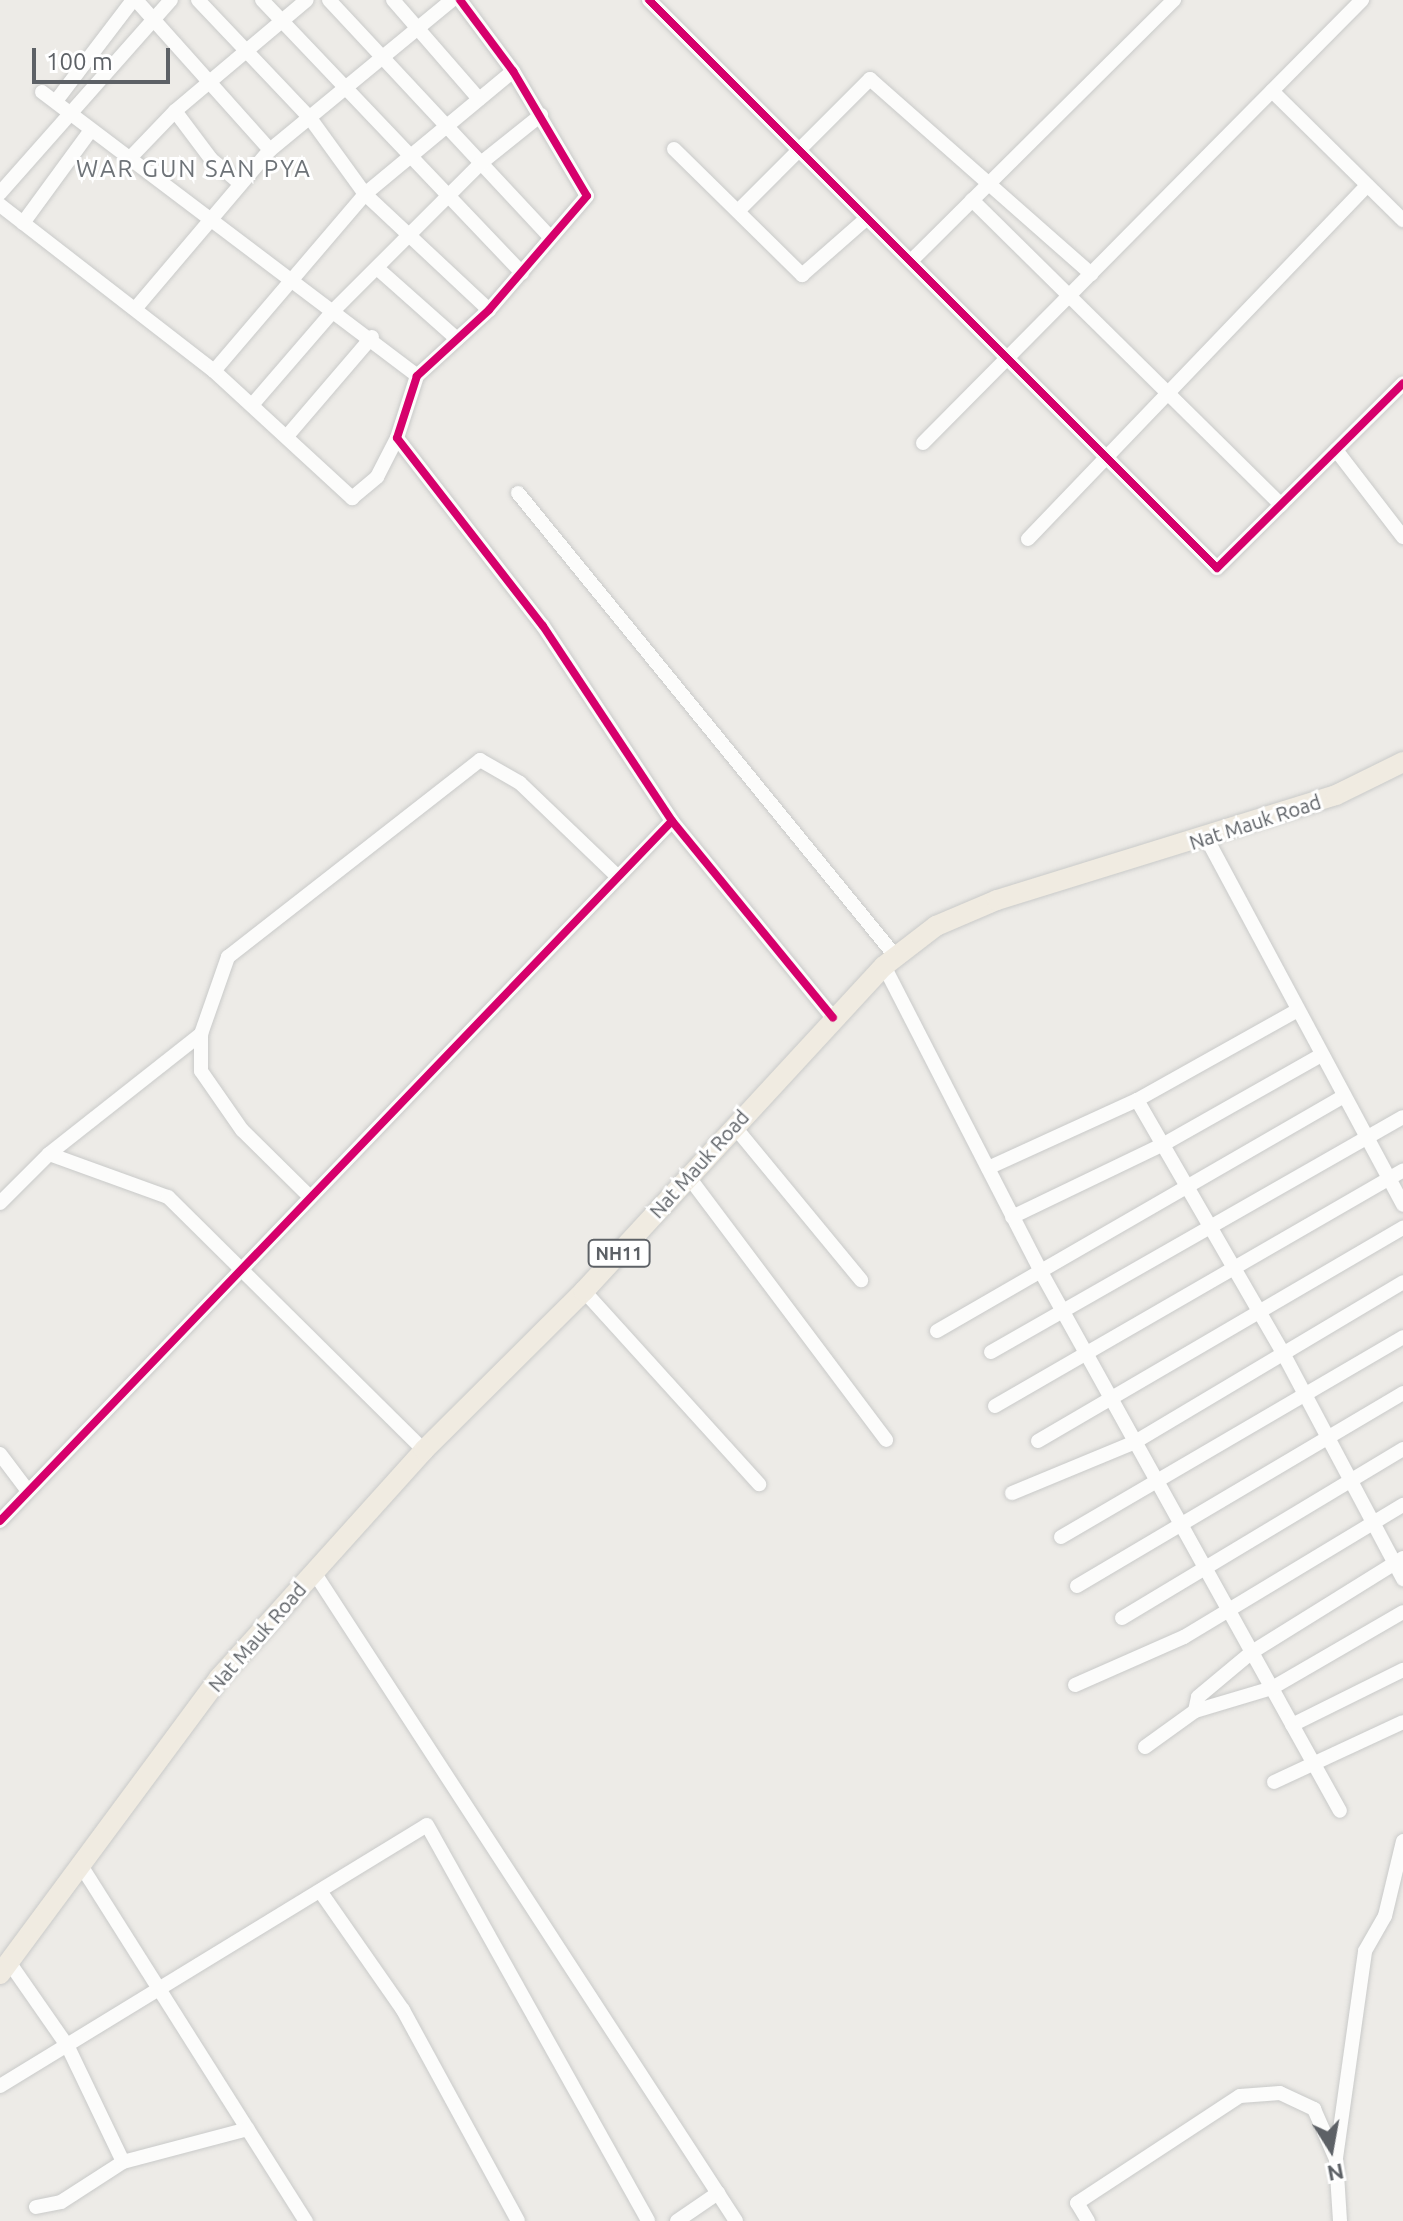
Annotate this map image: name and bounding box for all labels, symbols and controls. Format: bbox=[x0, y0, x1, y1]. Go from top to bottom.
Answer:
scale bar bbox=[36, 32, 174, 82]
text: 100 m bbox=[46, 48, 113, 75]
district label: WAR GUN SAN PYA bbox=[76, 155, 312, 183]
street label: Nat Mauk Road bbox=[1186, 789, 1324, 855]
street label: Nat Mauk Road bbox=[644, 1105, 754, 1223]
road number: NH11 bbox=[587, 1239, 651, 1267]
street label: Nat Mauk Road bbox=[203, 1577, 311, 1697]
north arrow bbox=[1291, 2109, 1371, 2189]
text: N bbox=[1325, 2159, 1346, 2187]

